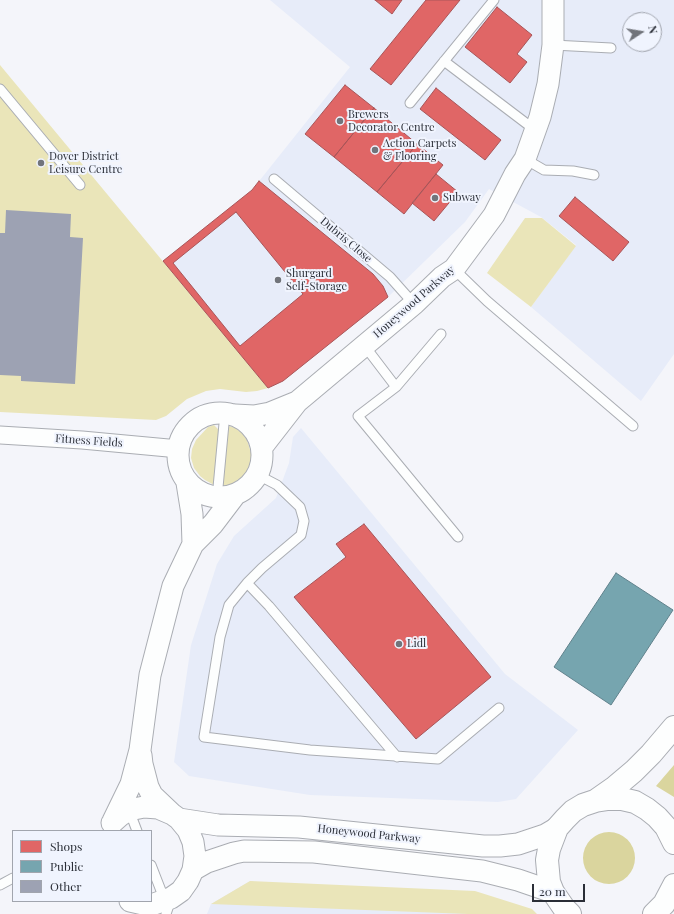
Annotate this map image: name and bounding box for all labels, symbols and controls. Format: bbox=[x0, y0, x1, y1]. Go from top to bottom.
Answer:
north arrow bbox=[622, 12, 662, 52]
text: N bbox=[645, 24, 661, 35]
place label: Brewers Decorator Centre bbox=[348, 108, 435, 134]
marker: Brewers Decorator Centre bbox=[335, 116, 345, 126]
place label: Action Carpets & Flooring bbox=[383, 137, 456, 163]
marker: Action Carpets & Flooring bbox=[370, 145, 380, 155]
place label: Dover District Leisure Centre bbox=[49, 150, 122, 176]
marker: Dover District Leisure Centre bbox=[36, 158, 46, 168]
place label: Subway bbox=[443, 191, 481, 205]
marker: Subway bbox=[430, 193, 440, 203]
street label: Dubris Close bbox=[317, 215, 375, 265]
street label: Honeywood Parkway bbox=[371, 263, 457, 341]
place label: Shurgard Self-Storage bbox=[286, 267, 347, 293]
marker: Shurgard Self-Storage bbox=[273, 275, 283, 285]
street label: Fitness Fields bbox=[55, 432, 123, 450]
place label: Lidl bbox=[407, 637, 426, 651]
marker: Lidl bbox=[394, 639, 404, 649]
street label: Honeywood Parkway bbox=[317, 822, 421, 846]
legend bbox=[12, 830, 152, 902]
text: Shops bbox=[50, 838, 82, 854]
text: Public bbox=[50, 858, 83, 874]
scale bar bbox=[534, 876, 587, 902]
text: Other bbox=[50, 878, 82, 894]
text: 20 m bbox=[539, 883, 566, 899]

